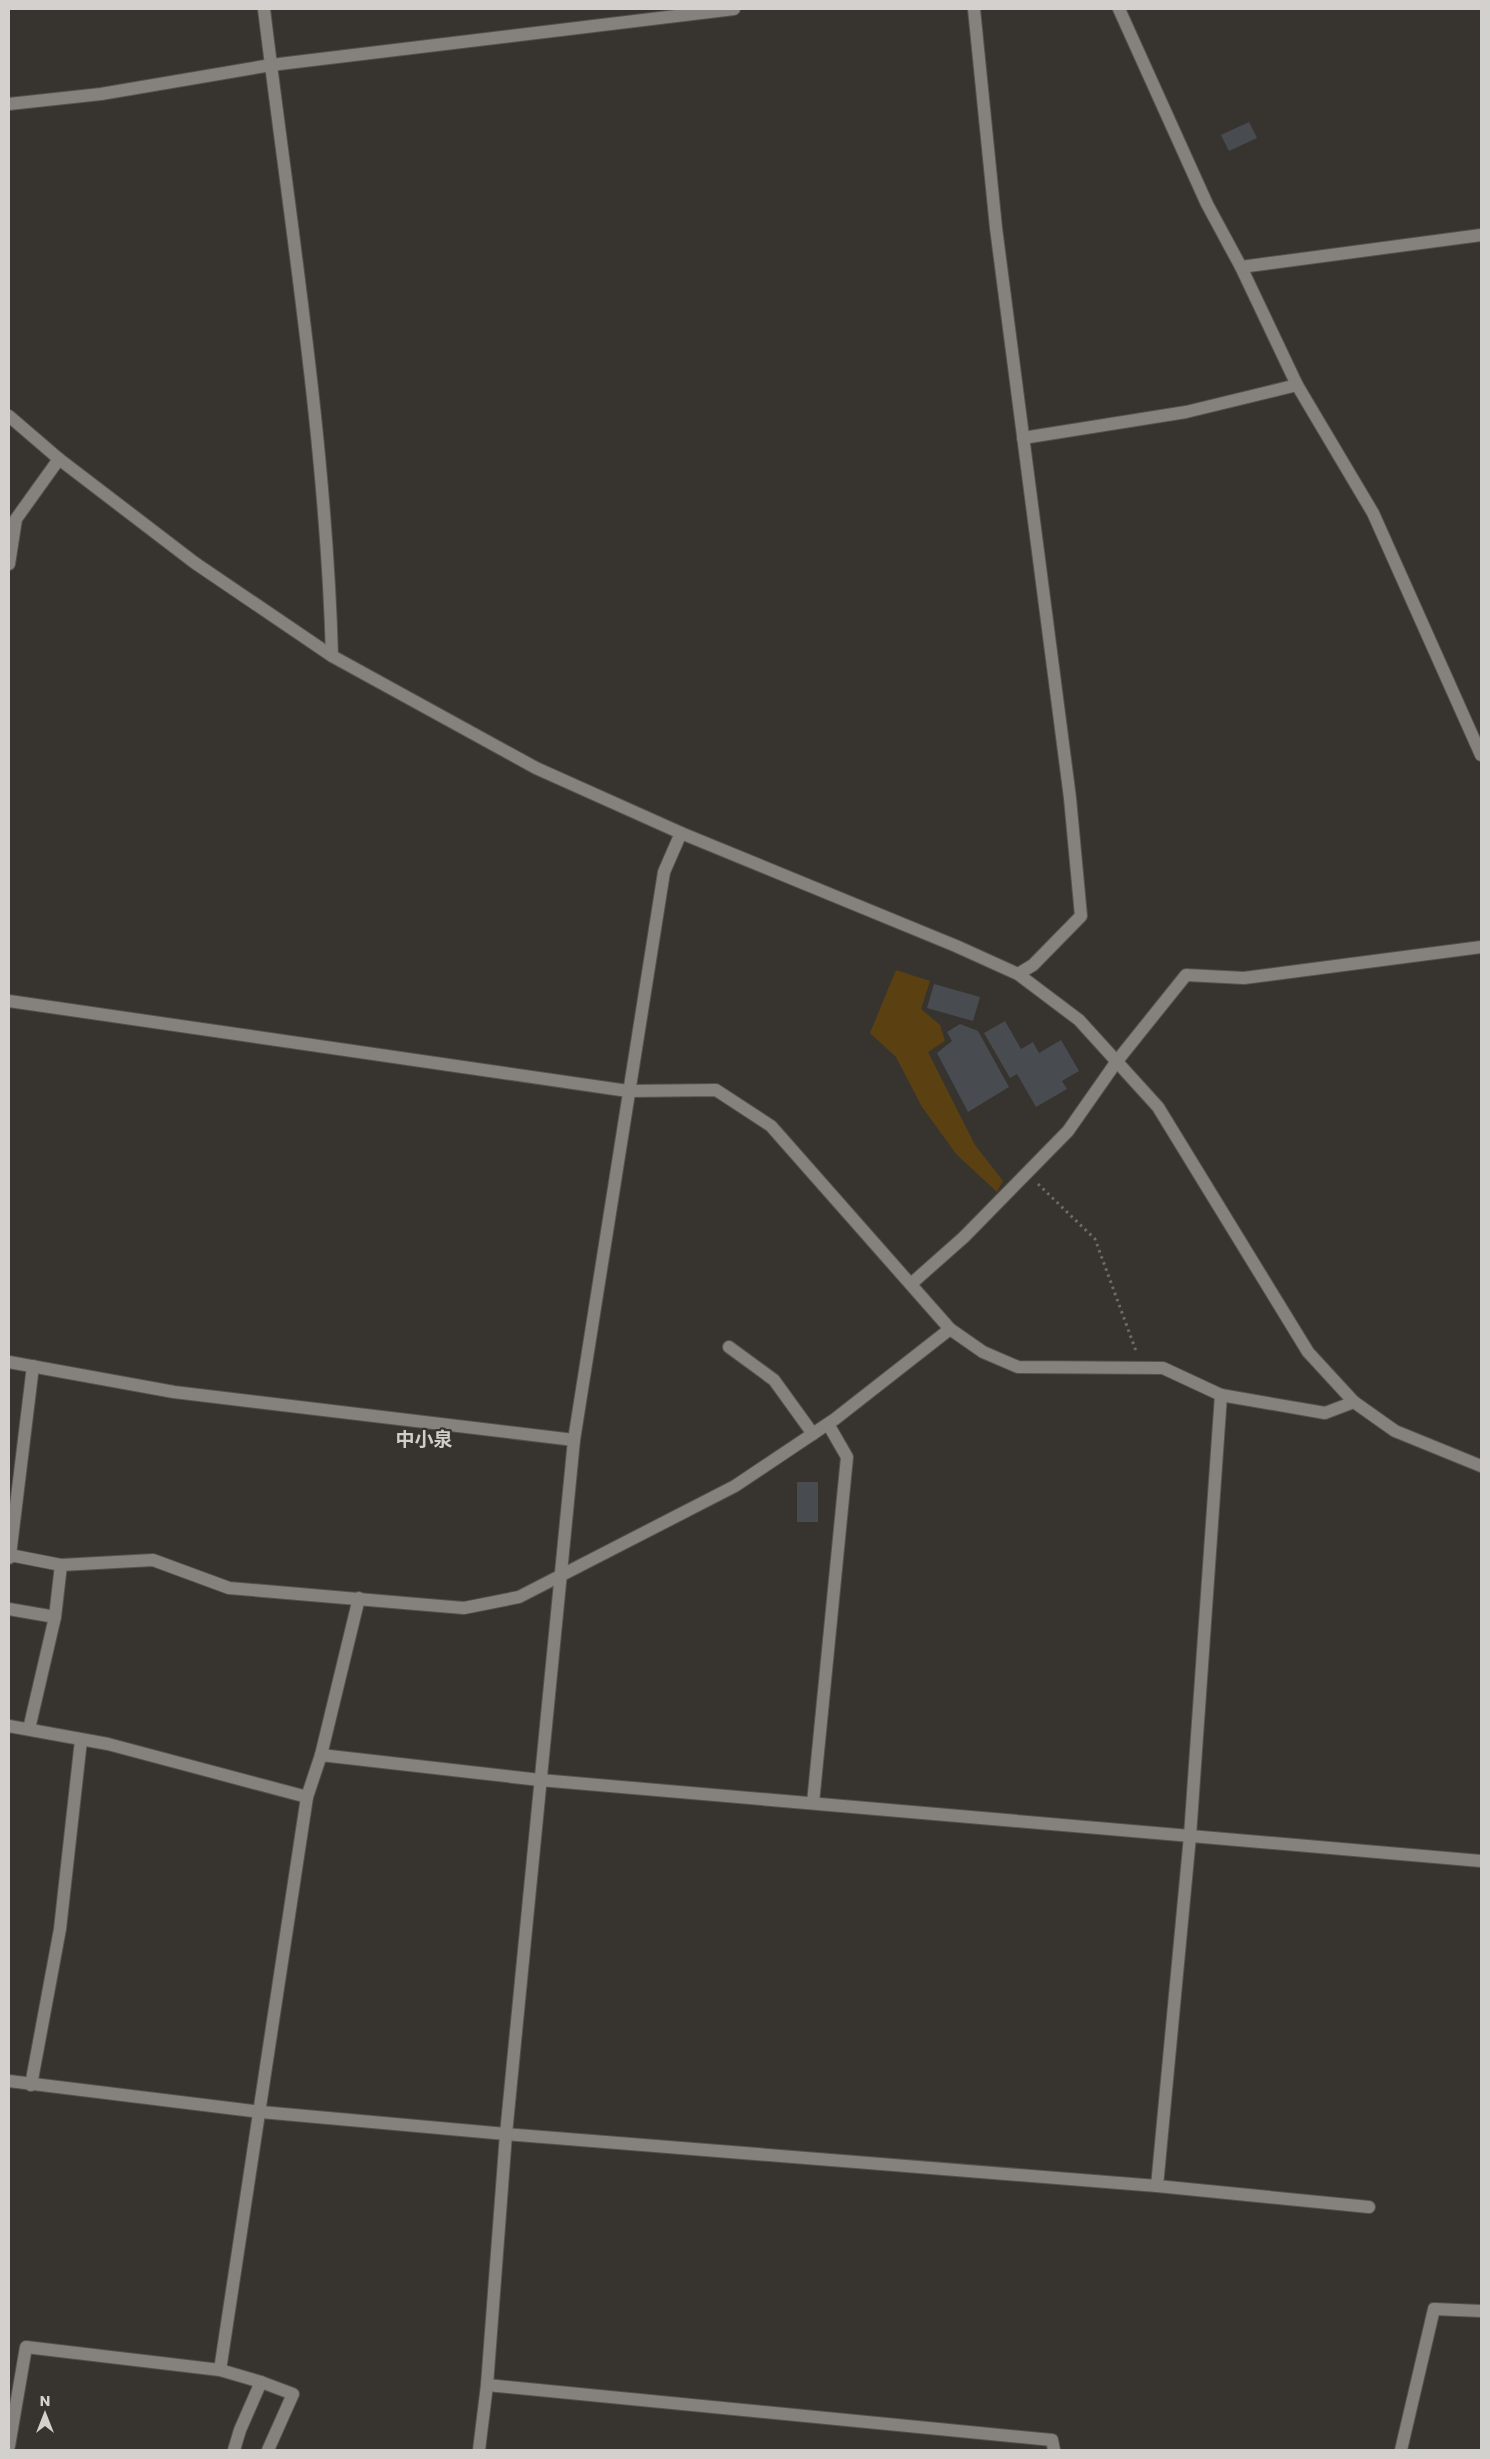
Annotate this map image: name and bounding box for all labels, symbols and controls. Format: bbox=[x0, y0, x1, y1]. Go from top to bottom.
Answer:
district label: 中小泉 bbox=[395, 1426, 453, 1453]
north arrow bbox=[20, 2389, 70, 2439]
text: N bbox=[40, 2391, 50, 2411]

